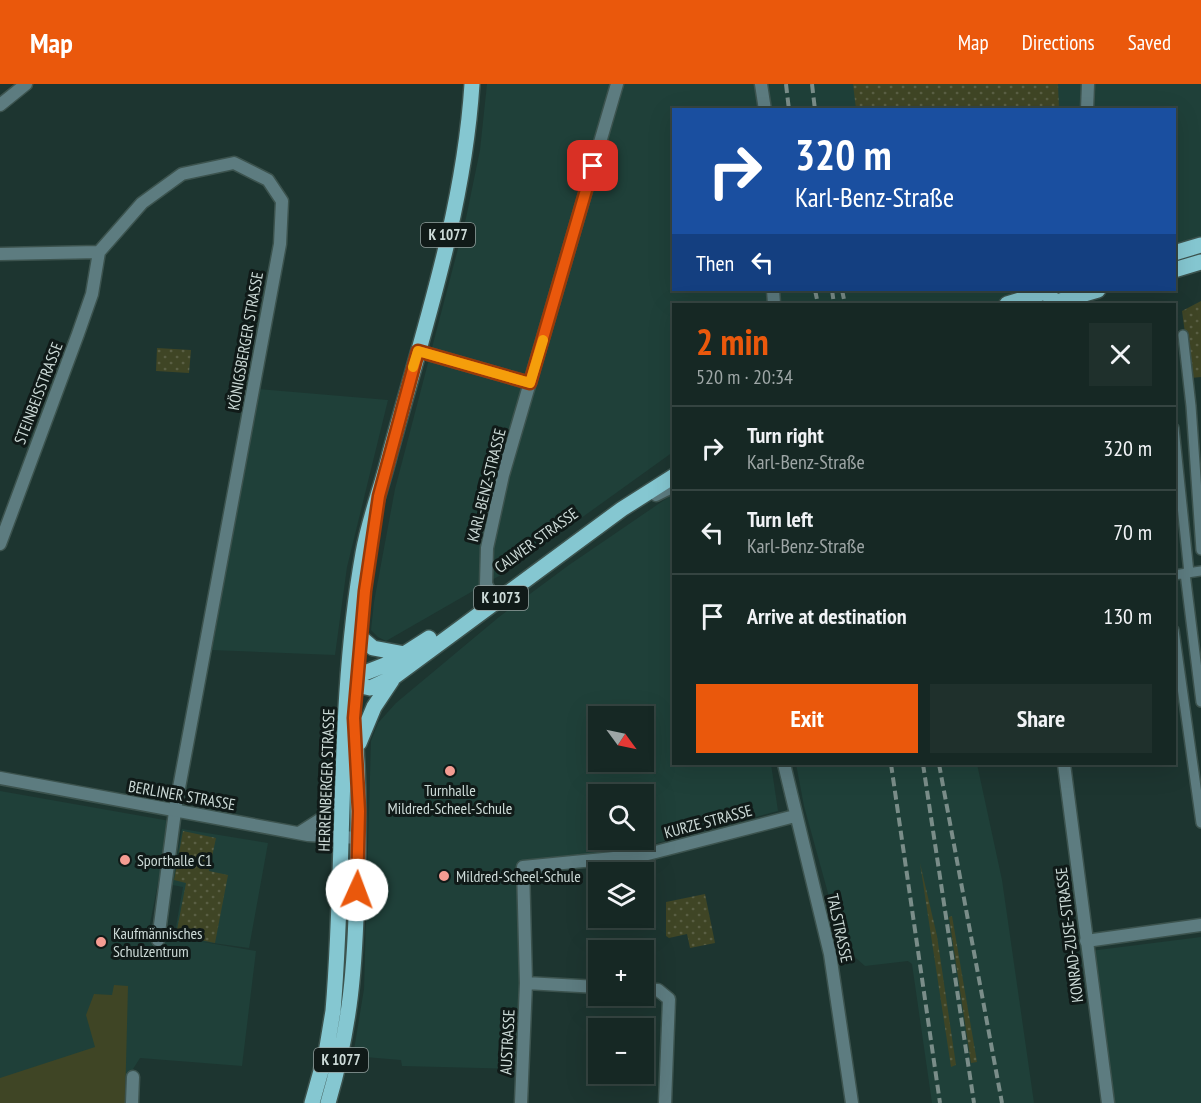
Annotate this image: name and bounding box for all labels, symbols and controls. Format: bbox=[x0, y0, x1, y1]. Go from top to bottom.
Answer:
text: Map bbox=[30, 24, 73, 61]
text: Map bbox=[958, 29, 989, 56]
text: Directions bbox=[1022, 29, 1095, 56]
text: Saved bbox=[1128, 29, 1171, 56]
text: 320 m bbox=[795, 127, 892, 182]
icon: right bbox=[696, 132, 774, 210]
pin bbox=[567, 140, 618, 191]
icon: arrive bbox=[576, 149, 609, 182]
text: Karl-Benz-Straße bbox=[795, 180, 954, 214]
road number: K 1077 bbox=[421, 223, 475, 247]
icon: left bbox=[746, 246, 779, 279]
text: Then bbox=[696, 249, 734, 277]
street label: KÖNIGSBERGER STRASSE bbox=[223, 270, 267, 412]
text: 2 min bbox=[696, 318, 769, 365]
button: close bbox=[1089, 323, 1152, 386]
street label: STEINBEISSTRASSE bbox=[9, 339, 67, 447]
text: 520 m · 20:34 bbox=[696, 364, 793, 390]
text: Turn right bbox=[747, 421, 824, 449]
street label: KARL-BENZ-STRASSE bbox=[462, 426, 510, 544]
icon: right bbox=[696, 432, 729, 465]
text: 320 m bbox=[1103, 434, 1152, 462]
text: Karl-Benz-Straße bbox=[747, 449, 865, 475]
street label: CALWER STRASSE bbox=[490, 503, 582, 577]
text: Turn left bbox=[747, 505, 813, 533]
icon: left bbox=[696, 516, 729, 549]
text: 70 m bbox=[1113, 518, 1152, 546]
text: Karl-Benz-Straße bbox=[747, 533, 865, 559]
road number: K 1073 bbox=[474, 586, 528, 610]
icon: arrive bbox=[696, 600, 729, 633]
text: Arrive at destination bbox=[747, 602, 907, 630]
text: 130 m bbox=[1103, 602, 1152, 630]
button: Exit bbox=[696, 684, 918, 753]
button: Share bbox=[930, 684, 1152, 753]
north arrow bbox=[588, 706, 654, 772]
map controls bbox=[588, 706, 654, 1084]
street label: HERRENBERGER STRASSE bbox=[314, 708, 338, 852]
marker: Turnhalle Mildred-Scheel-Schule bbox=[443, 764, 457, 778]
street label: BERLINER STRASSE bbox=[127, 776, 237, 814]
place label: Turnhalle Mildred-Scheel-Schule bbox=[388, 780, 512, 818]
button: search bbox=[588, 784, 654, 850]
street label: KURZE STRASSE bbox=[662, 800, 754, 842]
place label: Sporthalle C1 bbox=[137, 850, 212, 870]
marker: Sporthalle C1 bbox=[118, 853, 132, 867]
position arrow bbox=[325, 858, 389, 922]
button: layers bbox=[588, 862, 654, 928]
place label: Mildred-Scheel-Schule bbox=[456, 866, 581, 886]
street label: KONRAD-ZUSE-STRASSE bbox=[1051, 866, 1087, 1004]
marker: Mildred-Scheel-Schule bbox=[437, 869, 451, 883]
street label: TALSTRASSE bbox=[823, 892, 857, 964]
place label: Kaufmännisches Schulzentrum bbox=[113, 923, 203, 961]
marker: Kaufmännisches Schulzentrum bbox=[94, 935, 108, 949]
button: + bbox=[588, 940, 654, 1006]
street label: AUSTRASSE bbox=[495, 1009, 519, 1075]
button: − bbox=[588, 1018, 654, 1084]
road number: K 1077 bbox=[314, 1048, 368, 1072]

